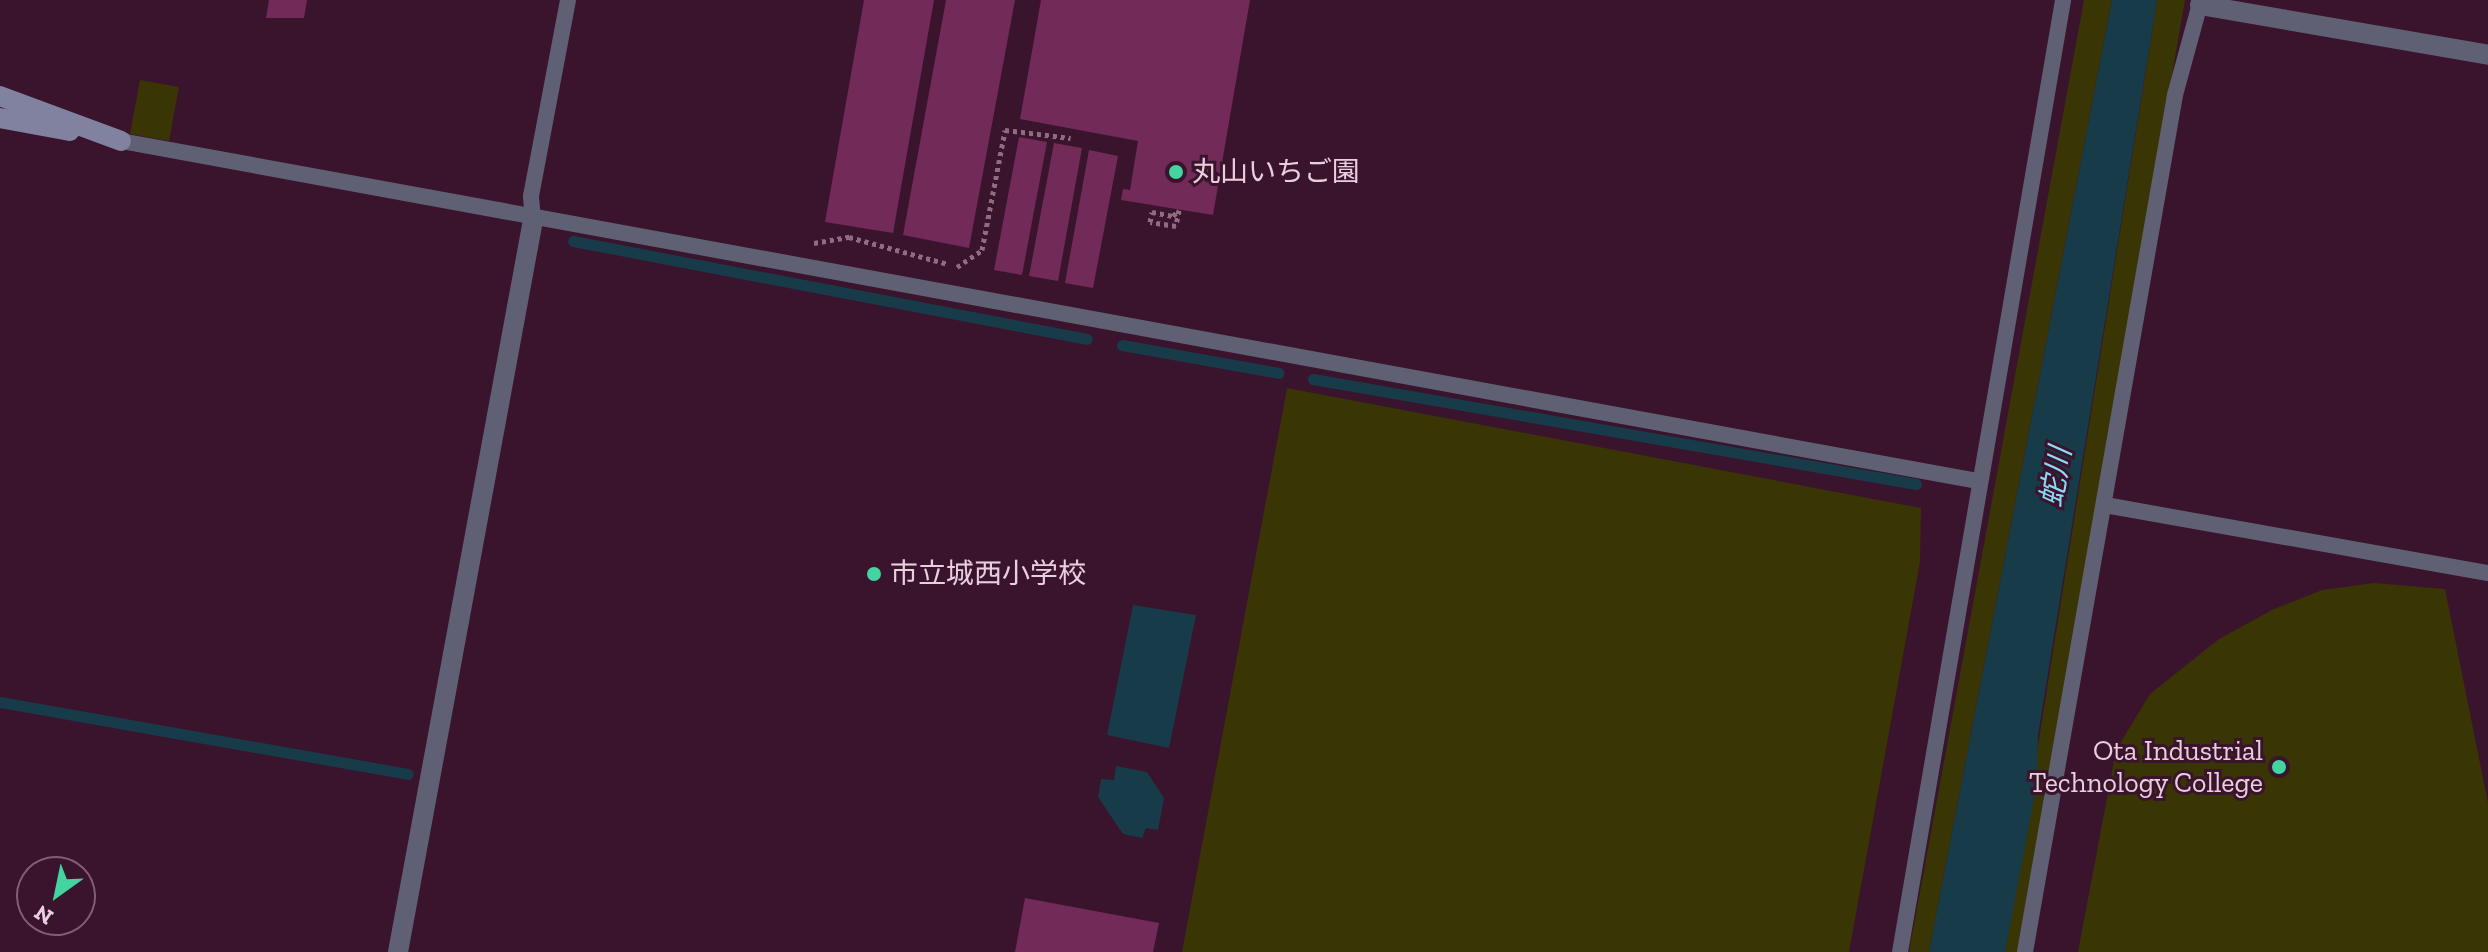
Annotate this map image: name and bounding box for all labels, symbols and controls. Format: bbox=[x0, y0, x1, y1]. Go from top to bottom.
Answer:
place label: 丸山いちご園 bbox=[1192, 155, 1360, 189]
marker: 丸山いちご園 bbox=[1167, 163, 1185, 181]
water label: 蛇川 bbox=[2033, 444, 2079, 510]
place label: 市立城西小学校 bbox=[890, 557, 1086, 591]
marker: 市立城西小学校 bbox=[865, 565, 883, 583]
place label: Ota Industrial Technology College bbox=[2028, 734, 2263, 800]
marker: Ota Industrial Technology College bbox=[2270, 758, 2288, 776]
north arrow bbox=[16, 856, 96, 936]
text: N bbox=[29, 899, 58, 931]

